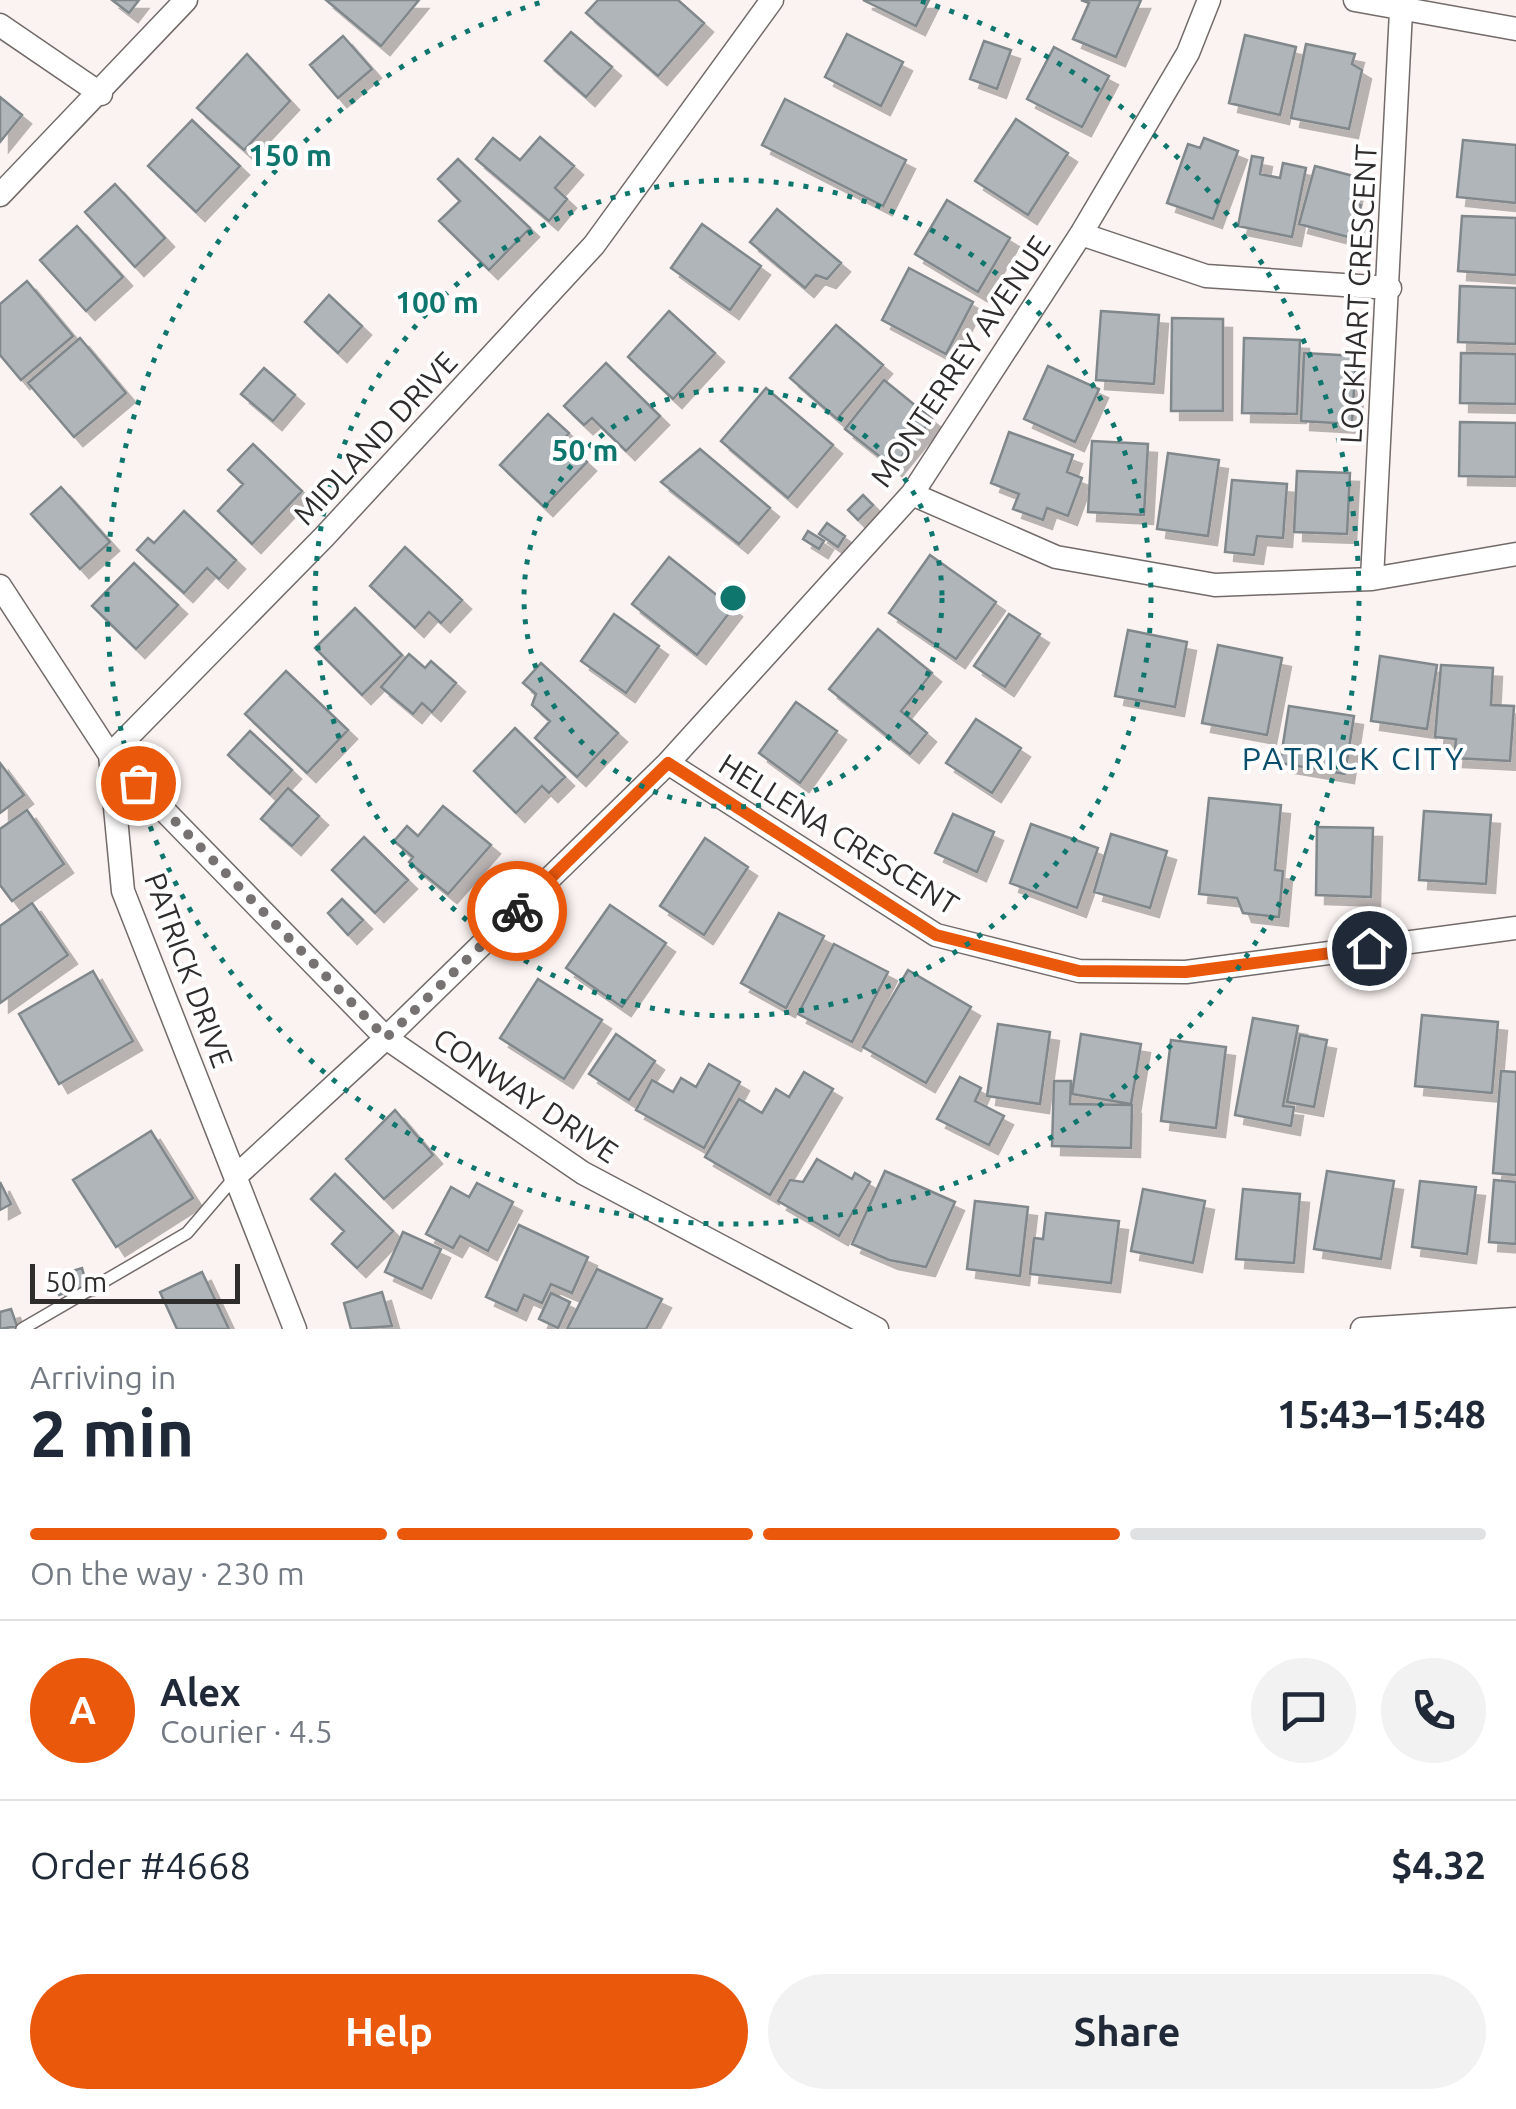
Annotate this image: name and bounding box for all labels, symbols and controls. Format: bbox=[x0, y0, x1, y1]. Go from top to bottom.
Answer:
text: 150 m bbox=[248, 138, 332, 172]
street label: LOCKHART CRESCENT bbox=[1333, 143, 1383, 445]
street label: MONTERREY AVENUE bbox=[863, 229, 1057, 493]
text: 100 m bbox=[395, 285, 479, 319]
street label: MIDLAND DRIVE bbox=[286, 345, 464, 531]
text: 50 m bbox=[552, 433, 618, 467]
centre of rings bbox=[715, 580, 751, 616]
district label: PATRICK CITY bbox=[1242, 740, 1466, 776]
pin bbox=[96, 741, 181, 826]
street label: HELLENA CRESCENT bbox=[713, 746, 965, 922]
icon: bag bbox=[111, 756, 166, 811]
courier bbox=[467, 861, 567, 961]
street label: PATRICK DRIVE bbox=[138, 868, 240, 1072]
icon: bike bbox=[490, 884, 545, 939]
pin bbox=[1327, 906, 1412, 991]
icon: home bbox=[1342, 921, 1397, 976]
street label: CONWAY DRIVE bbox=[427, 1021, 625, 1169]
scale bar bbox=[30, 1259, 240, 1304]
text: 50 m bbox=[45, 1266, 107, 1297]
text: Arriving in bbox=[30, 1359, 176, 1395]
text: 15:43–15:48 bbox=[1277, 1393, 1486, 1435]
text: 2 min bbox=[30, 1396, 194, 1469]
text: On the way · 230 m bbox=[30, 1555, 305, 1591]
button: chat bbox=[1251, 1658, 1356, 1763]
button: phone bbox=[1381, 1658, 1486, 1763]
text: Alex bbox=[160, 1671, 241, 1713]
text: A bbox=[69, 1689, 96, 1731]
text: Courier · 4.5 bbox=[160, 1713, 333, 1749]
text: Order #4668 bbox=[30, 1844, 251, 1886]
text: $4.32 bbox=[1391, 1844, 1486, 1886]
button: Help bbox=[30, 1974, 748, 2089]
button: Share bbox=[768, 1974, 1486, 2089]

